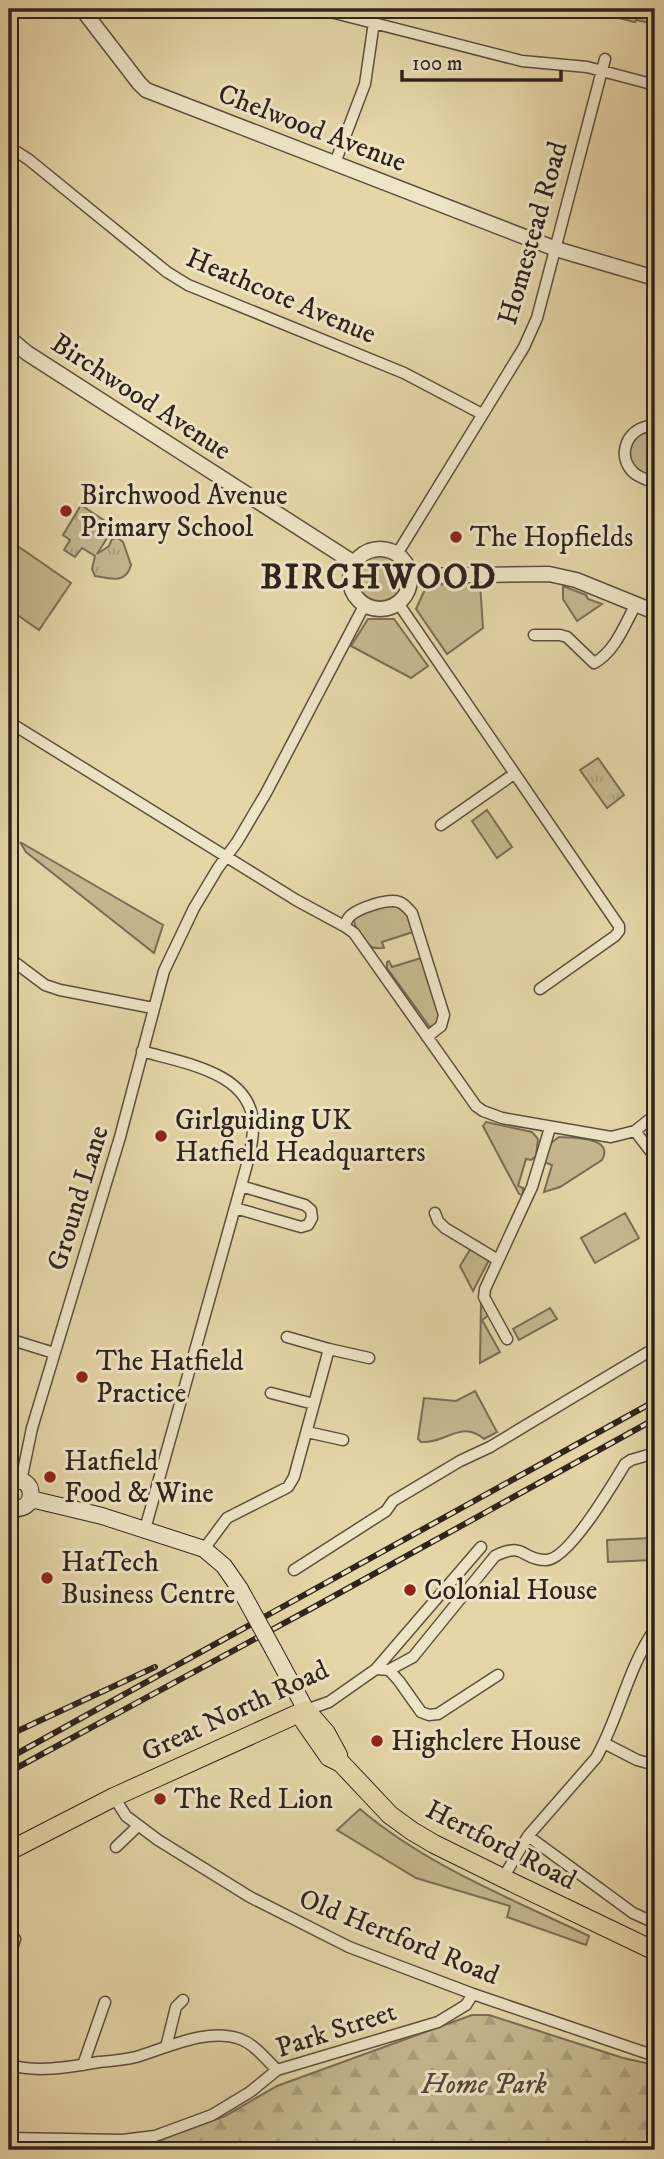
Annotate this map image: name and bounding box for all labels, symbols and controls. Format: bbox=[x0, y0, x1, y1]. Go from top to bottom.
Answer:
scale bar bbox=[402, 38, 561, 82]
text: 100 m bbox=[412, 51, 463, 77]
street label: Chelwood Avenue bbox=[213, 76, 411, 180]
street label: Homestead Road bbox=[490, 137, 576, 329]
street label: Heathcote Avenue bbox=[181, 240, 381, 352]
street label: Birchwood Avenue bbox=[44, 326, 238, 468]
place label: Birchwood Avenue Primary School bbox=[80, 478, 288, 545]
marker: Birchwood Avenue Primary School bbox=[58, 503, 74, 519]
place label: The Hopfields bbox=[470, 520, 633, 555]
marker: The Hopfields bbox=[448, 529, 464, 545]
district label: BIRCHWOOD bbox=[260, 556, 498, 600]
place label: Girlguiding UK Hatfield Headquarters bbox=[175, 1103, 426, 1170]
street label: Ground Lane bbox=[39, 1121, 117, 1275]
marker: Girlguiding UK Hatfield Headquarters bbox=[153, 1128, 169, 1144]
place label: The Hatfield Practice bbox=[96, 1344, 244, 1411]
marker: The Hatfield Practice bbox=[74, 1369, 90, 1385]
place label: Hatfield Food & Wine bbox=[64, 1444, 214, 1511]
marker: Hatfield Food & Wine bbox=[42, 1469, 58, 1485]
place label: HatTech Business Centre bbox=[61, 1545, 235, 1612]
marker: HatTech Business Centre bbox=[39, 1570, 55, 1586]
place label: Colonial House bbox=[424, 1573, 597, 1608]
marker: Colonial House bbox=[402, 1582, 418, 1598]
street label: Great North Road bbox=[136, 1652, 334, 1770]
place label: Highclere House bbox=[391, 1724, 581, 1759]
marker: Highclere House bbox=[369, 1733, 385, 1749]
place label: The Red Lion bbox=[174, 1782, 333, 1817]
marker: The Red Lion bbox=[152, 1791, 168, 1807]
street label: Hertford Road bbox=[420, 1792, 582, 1898]
street label: Old Hertford Road bbox=[294, 1881, 504, 1993]
street label: Park Street bbox=[271, 1994, 401, 2066]
park label: Home Park bbox=[420, 2067, 547, 2102]

